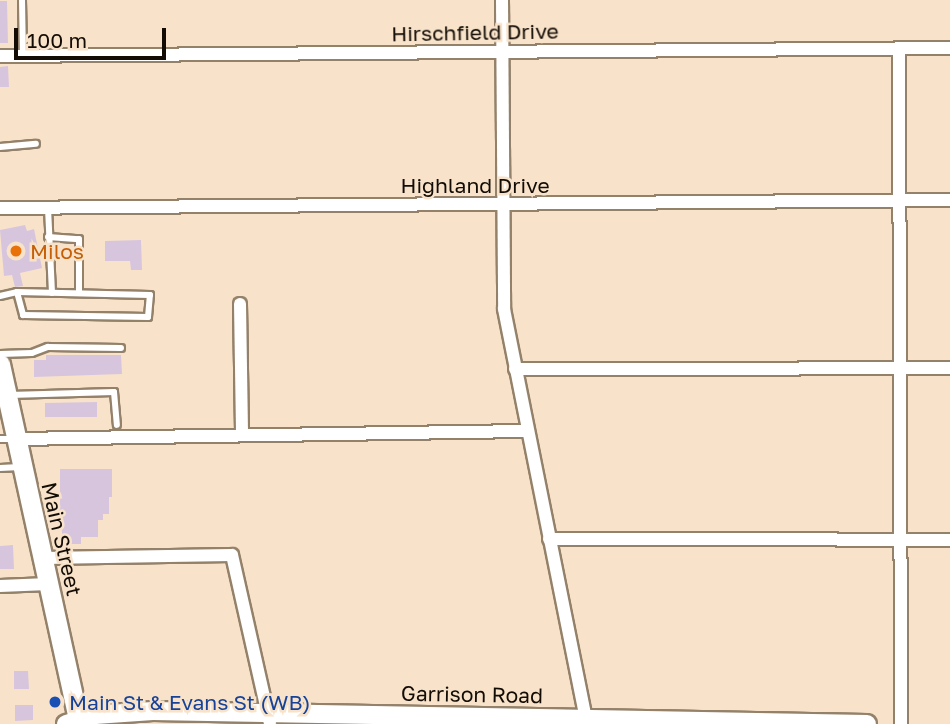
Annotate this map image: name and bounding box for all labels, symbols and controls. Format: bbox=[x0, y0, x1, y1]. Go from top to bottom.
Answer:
scale bar bbox=[18, 14, 170, 58]
street label: Hirschfield Drive bbox=[391, 18, 559, 46]
text: 100 m bbox=[27, 27, 87, 53]
street label: Highland Drive bbox=[400, 172, 550, 198]
place label: Milos bbox=[30, 238, 84, 264]
marker: Milos bbox=[8, 243, 24, 259]
street label: Main Street bbox=[37, 480, 87, 598]
street label: Garrison Road bbox=[401, 680, 543, 708]
place label: Main St & Evans St (WB) bbox=[69, 689, 310, 715]
marker: Main St & Evans St (WB) bbox=[47, 694, 63, 710]

